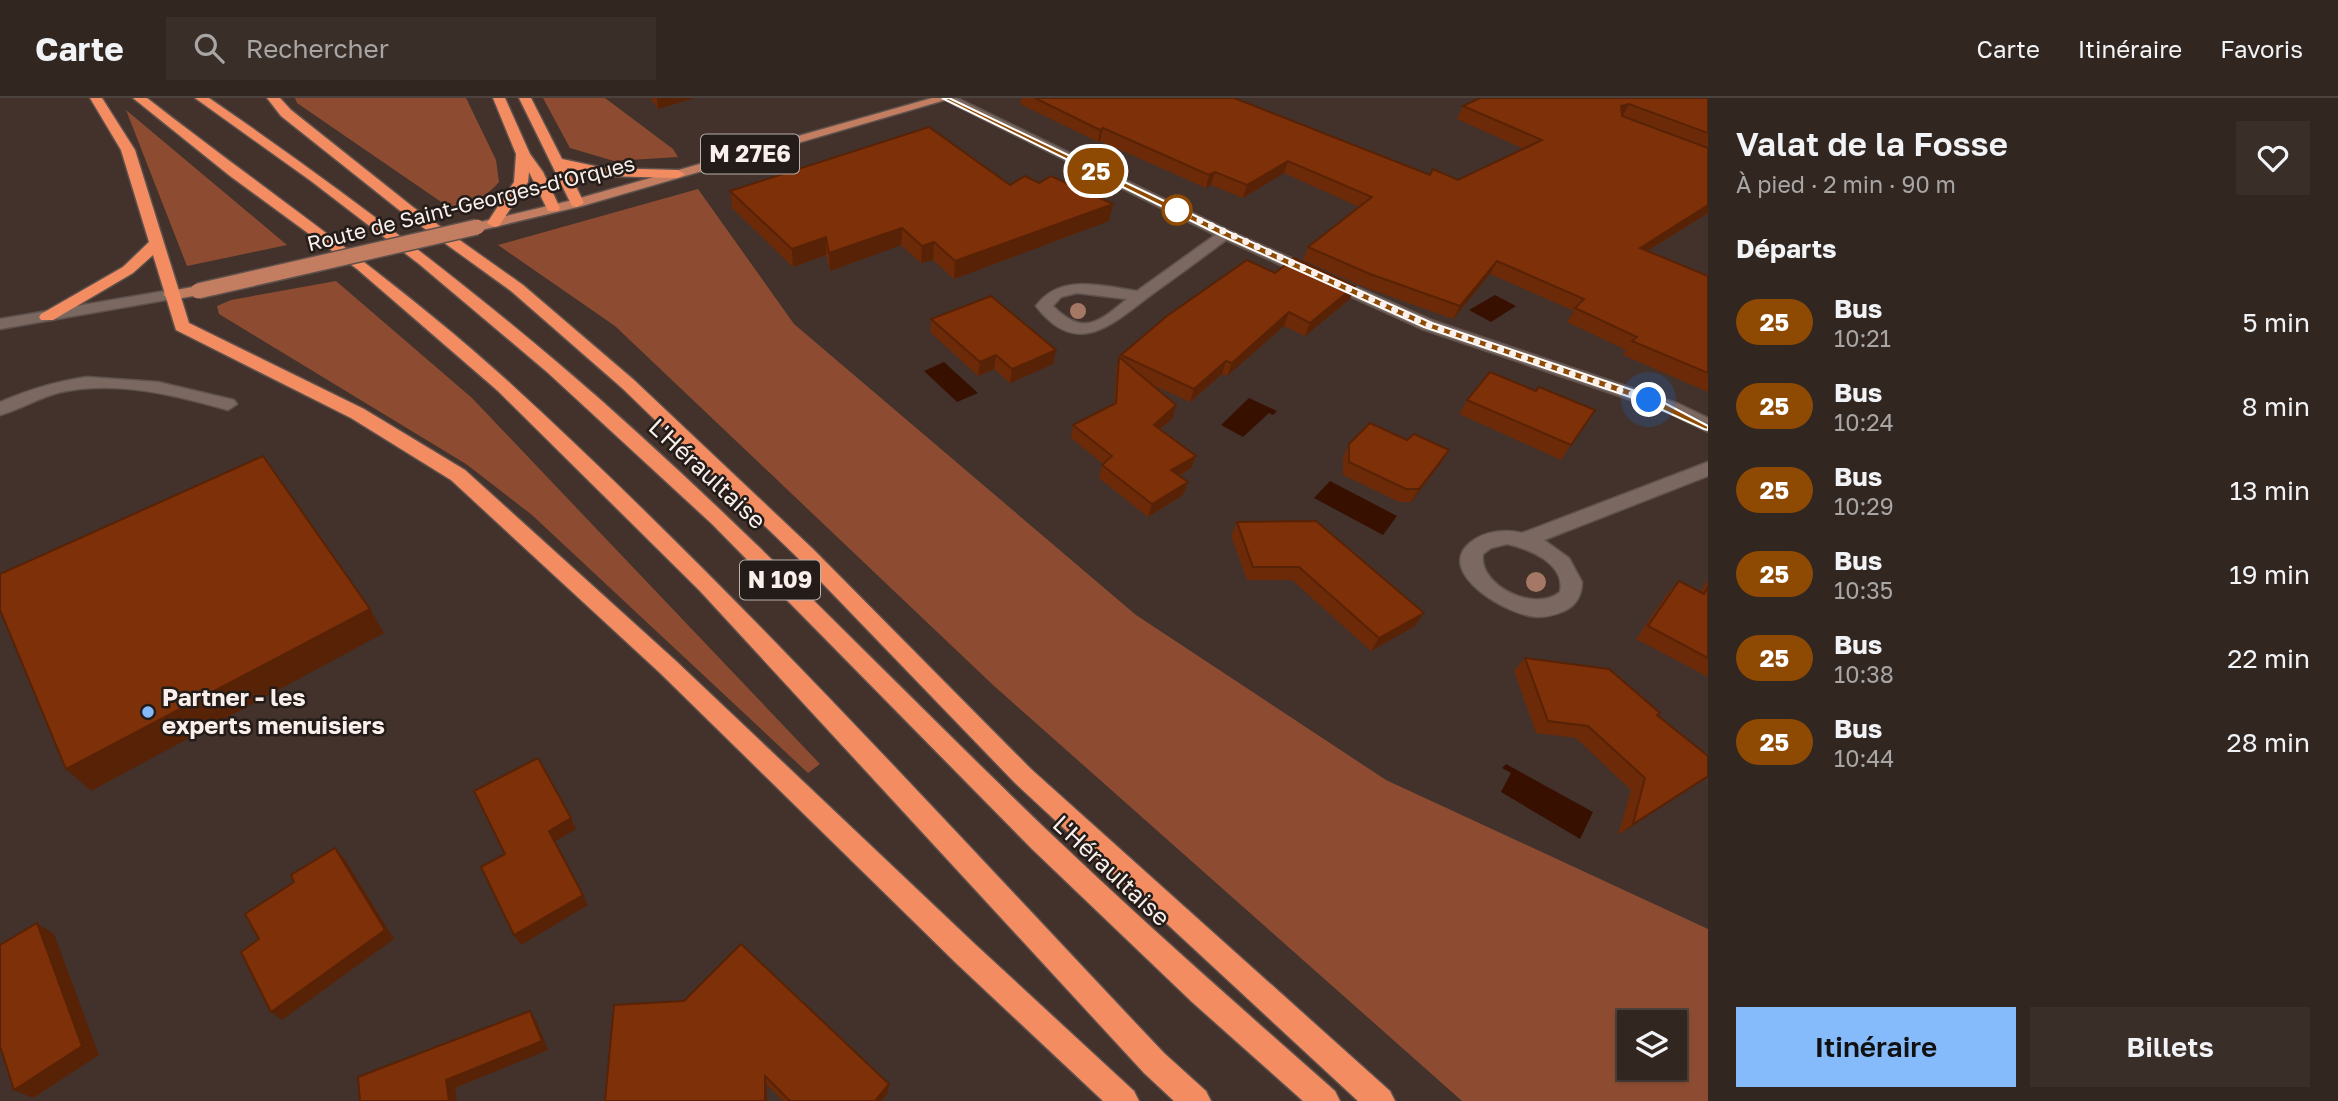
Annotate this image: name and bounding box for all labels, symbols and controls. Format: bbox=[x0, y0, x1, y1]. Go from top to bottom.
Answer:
search box bbox=[166, 17, 656, 80]
text: Carte bbox=[35, 29, 124, 68]
icon: search bbox=[190, 29, 228, 67]
text: Rechercher bbox=[246, 33, 389, 64]
text: Carte bbox=[1977, 34, 2040, 63]
text: Itinéraire bbox=[2078, 34, 2182, 63]
text: Favoris bbox=[2220, 34, 2303, 63]
button: heart bbox=[2236, 121, 2310, 195]
text: Valat de la Fosse bbox=[1736, 124, 2008, 163]
road number: M 27E6 bbox=[701, 134, 799, 174]
line badge: 25 bbox=[1064, 148, 1128, 194]
street label: Route de Saint-Georges-d'Orques bbox=[304, 150, 637, 256]
text: 25 bbox=[1081, 156, 1111, 185]
text: À pied · 2 min · 90 m bbox=[1736, 170, 1956, 198]
unlabelled marker bbox=[1162, 195, 1192, 225]
text: Départs bbox=[1736, 233, 1837, 264]
text: Bus bbox=[1834, 293, 1882, 324]
text: 25 bbox=[1760, 307, 1789, 336]
text: 5 min bbox=[2242, 307, 2310, 338]
text: 10:21 bbox=[1834, 324, 1891, 352]
text: Bus bbox=[1834, 377, 1882, 408]
your location bbox=[1631, 382, 1666, 417]
text: 25 bbox=[1760, 391, 1789, 420]
text: 8 min bbox=[2242, 391, 2310, 422]
text: 10:24 bbox=[1834, 408, 1894, 436]
street label: L'Héraultaise bbox=[644, 411, 773, 534]
text: Bus bbox=[1834, 461, 1882, 492]
text: 25 bbox=[1760, 475, 1789, 504]
text: 13 min bbox=[2230, 475, 2310, 506]
text: 10:29 bbox=[1834, 492, 1894, 520]
text: Bus bbox=[1834, 545, 1882, 576]
text: 25 bbox=[1760, 559, 1789, 588]
text: 19 min bbox=[2229, 559, 2310, 590]
road number: N 109 bbox=[740, 560, 820, 600]
text: 10:35 bbox=[1834, 576, 1893, 604]
text: Bus bbox=[1834, 629, 1882, 660]
text: 25 bbox=[1760, 643, 1789, 672]
text: 22 min bbox=[2227, 643, 2310, 674]
text: 10:38 bbox=[1834, 660, 1894, 688]
place label: Partner - les experts menuisiers bbox=[162, 682, 385, 739]
marker: Partner - les experts menuisiers bbox=[140, 704, 156, 720]
text: Bus bbox=[1834, 713, 1882, 744]
text: 25 bbox=[1760, 727, 1789, 756]
text: 28 min bbox=[2227, 727, 2310, 758]
text: 10:44 bbox=[1834, 744, 1894, 772]
street label: L'Héraultaise bbox=[1048, 808, 1177, 931]
button: Itinéraire bbox=[1736, 1007, 2016, 1087]
button: Billets bbox=[2030, 1007, 2310, 1087]
map controls bbox=[1617, 1010, 1687, 1080]
button: layers bbox=[1617, 1010, 1687, 1080]

